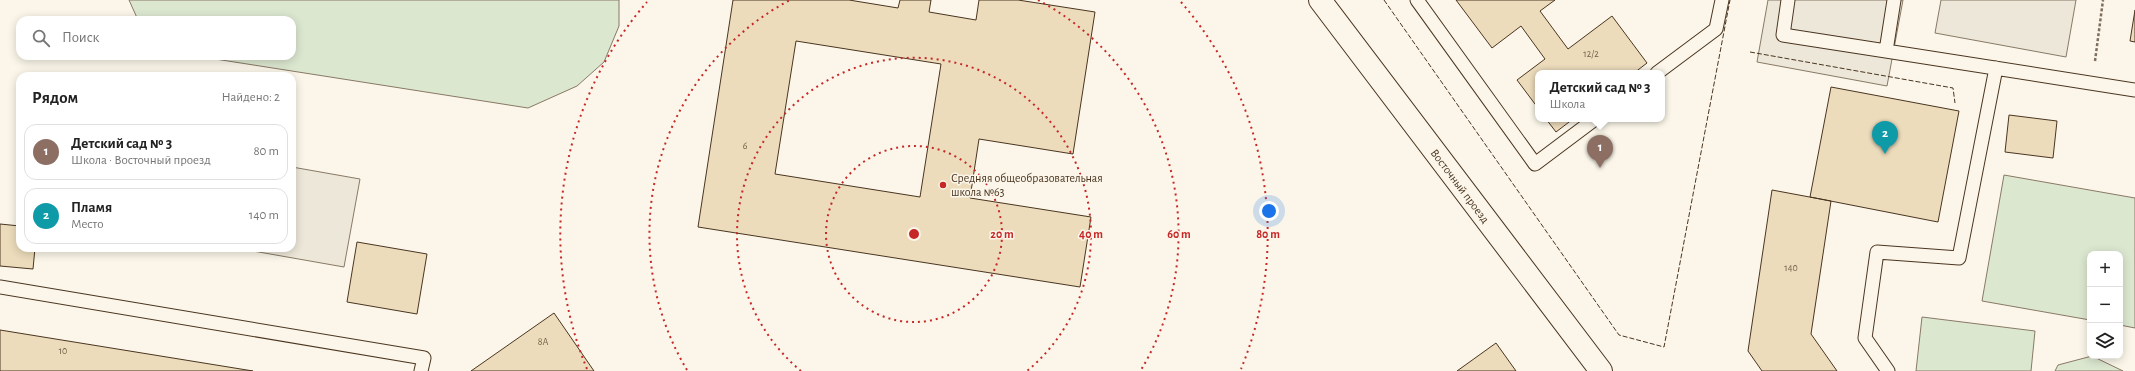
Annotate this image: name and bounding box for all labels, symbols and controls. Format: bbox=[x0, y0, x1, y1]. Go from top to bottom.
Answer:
search box bbox=[16, 16, 296, 60]
icon: search bbox=[30, 27, 52, 49]
text: Поиск bbox=[62, 30, 100, 45]
house number: 12/2 bbox=[1583, 49, 1599, 59]
popup bbox=[1535, 70, 1665, 122]
text: Детский сад № 3 bbox=[1549, 80, 1651, 95]
text: Рядом bbox=[32, 89, 78, 106]
text: Найдено: 2 bbox=[222, 91, 280, 104]
text: Школа bbox=[1549, 98, 1585, 111]
pin: 2 bbox=[1872, 121, 1898, 154]
pin: 1 bbox=[1587, 135, 1613, 168]
text: Детский сад № 3 bbox=[71, 136, 172, 151]
house number: 6 bbox=[743, 141, 748, 151]
text: 1 bbox=[44, 145, 48, 158]
text: 80 m bbox=[253, 145, 279, 158]
street label: Восточный проезд bbox=[1428, 147, 1492, 225]
text: Школа · Восточный проезд bbox=[71, 154, 211, 167]
place label: Средняя общеобразовательная школа №63 bbox=[951, 172, 1103, 198]
marker: Средняя общеобразовательная школа №63 bbox=[938, 180, 948, 190]
text: Пламя bbox=[71, 200, 112, 215]
your location bbox=[1259, 201, 1279, 221]
text: 2 bbox=[43, 209, 49, 222]
text: 140 m bbox=[249, 209, 279, 222]
text: Место bbox=[71, 218, 103, 231]
centre of rings bbox=[907, 227, 921, 241]
text: 20 m bbox=[990, 228, 1014, 240]
text: 40 m bbox=[1079, 228, 1103, 240]
text: 60 m bbox=[1167, 228, 1191, 240]
text: 80 m bbox=[1256, 228, 1280, 240]
map controls bbox=[2087, 251, 2123, 359]
button: + bbox=[2087, 251, 2123, 287]
house number: 140 bbox=[1784, 263, 1798, 273]
button: − bbox=[2087, 287, 2123, 323]
button: layers bbox=[2087, 323, 2123, 359]
house number: 8А bbox=[538, 337, 548, 347]
house number: 10 bbox=[59, 346, 67, 356]

